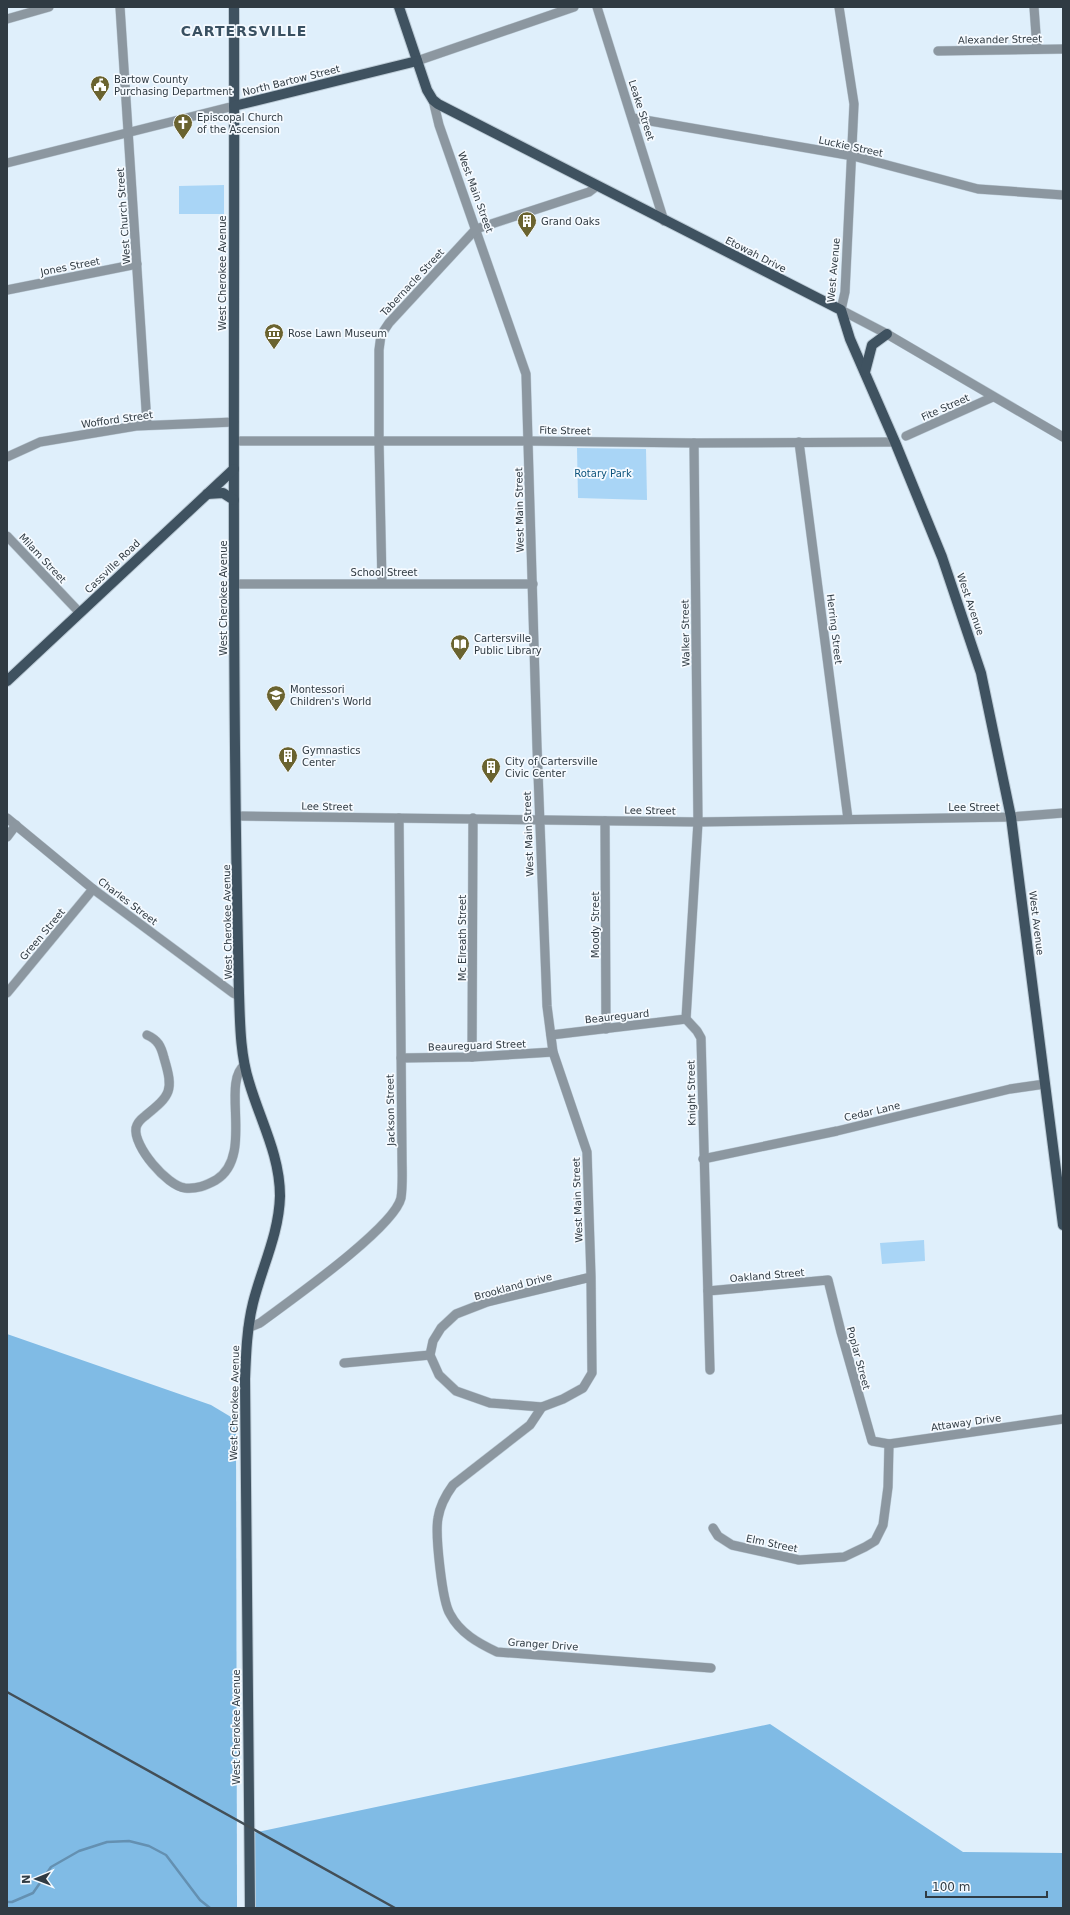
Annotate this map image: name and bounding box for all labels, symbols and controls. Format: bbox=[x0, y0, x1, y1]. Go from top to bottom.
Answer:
district label: CARTERSVILLE bbox=[181, 23, 307, 39]
street label: Alexander Street bbox=[958, 33, 1042, 46]
street label: North Bartow Street bbox=[241, 63, 341, 98]
public building icon: Bartow County Purchasing Department bbox=[89, 74, 111, 102]
place label: Bartow County Purchasing Department bbox=[114, 74, 232, 97]
street label: Leake Street bbox=[627, 79, 656, 142]
church icon: Episcopal Church of the Ascension bbox=[172, 112, 194, 140]
place label: Episcopal Church of the Ascension bbox=[197, 112, 283, 135]
street label: Luckie Street bbox=[818, 134, 884, 159]
street label: West Main Street bbox=[456, 150, 495, 234]
street label: West Church Street bbox=[115, 167, 132, 265]
building icon: Grand Oaks bbox=[516, 210, 538, 238]
street label: West Cherokee Avenue bbox=[217, 215, 228, 331]
place label: Grand Oaks bbox=[541, 216, 600, 227]
street label: Etowah Drive bbox=[723, 234, 788, 275]
street label: West Avenue bbox=[825, 237, 842, 303]
street label: Tabernacle Street bbox=[378, 247, 446, 319]
street label: Jones Street bbox=[38, 255, 101, 278]
museum icon: Rose Lawn Museum bbox=[263, 322, 285, 350]
place label: Rose Lawn Museum bbox=[288, 328, 387, 339]
street label: Fite Street bbox=[919, 392, 971, 423]
street label: Wofford Street bbox=[81, 409, 154, 430]
street label: Fite Street bbox=[539, 425, 591, 436]
street label: West Main Street bbox=[513, 467, 526, 553]
park label: Rotary Park bbox=[574, 468, 632, 479]
street label: Milam Street bbox=[17, 531, 68, 585]
street label: Cassville Road bbox=[83, 537, 142, 595]
street label: West Cherokee Avenue bbox=[218, 540, 229, 656]
street label: School Street bbox=[351, 567, 417, 578]
street label: West Avenue bbox=[955, 572, 986, 637]
street label: Herring Street bbox=[825, 593, 844, 665]
street label: Walker Street bbox=[679, 599, 692, 667]
library icon: Cartersville Public Library bbox=[449, 633, 471, 661]
place label: Cartersville Public Library bbox=[474, 633, 542, 656]
school or university icon: Montessori Children's World bbox=[265, 684, 287, 712]
place label: Montessori Children's World bbox=[290, 684, 371, 707]
building icon: Gymnastics Center bbox=[277, 745, 299, 773]
place label: Gymnastics Center bbox=[302, 745, 361, 768]
building icon: City of Cartersville Civic Center bbox=[480, 756, 502, 784]
place label: City of Cartersville Civic Center bbox=[505, 756, 598, 779]
street label: West Main Street bbox=[522, 791, 535, 877]
street label: Lee Street bbox=[301, 801, 353, 812]
street label: Lee Street bbox=[948, 802, 1000, 813]
street label: Lee Street bbox=[624, 805, 676, 816]
street label: West Cherokee Avenue bbox=[221, 864, 234, 980]
street label: Charles Street bbox=[96, 876, 160, 927]
street label: West Avenue bbox=[1027, 890, 1046, 956]
street label: Moody Street bbox=[590, 892, 601, 958]
street label: Mc Elreath Street bbox=[457, 895, 468, 981]
street label: Green Street bbox=[18, 906, 67, 962]
street label: Beaureguard bbox=[584, 1008, 650, 1025]
street label: Beaureguard Street bbox=[428, 1038, 526, 1053]
street label: Knight Street bbox=[685, 1060, 698, 1126]
street label: Jackson Street bbox=[384, 1074, 397, 1147]
street label: Cedar Lane bbox=[843, 1100, 901, 1123]
street label: West Main Street bbox=[571, 1157, 584, 1243]
street label: Oakland Street bbox=[729, 1267, 805, 1284]
street label: Brookland Drive bbox=[473, 1271, 553, 1302]
street label: Poplar Street bbox=[845, 1325, 872, 1391]
street label: West Cherokee Avenue bbox=[228, 1345, 241, 1461]
street label: Attaway Drive bbox=[930, 1412, 1002, 1433]
street label: Elm Street bbox=[745, 1533, 799, 1554]
street label: Granger Drive bbox=[507, 1637, 579, 1652]
street label: West Cherokee Avenue bbox=[231, 1669, 242, 1785]
north arrow bbox=[16, 1859, 56, 1899]
scale bar bbox=[926, 1873, 1047, 1899]
text: N bbox=[20, 1874, 33, 1884]
text: 100 m bbox=[932, 1880, 970, 1894]

